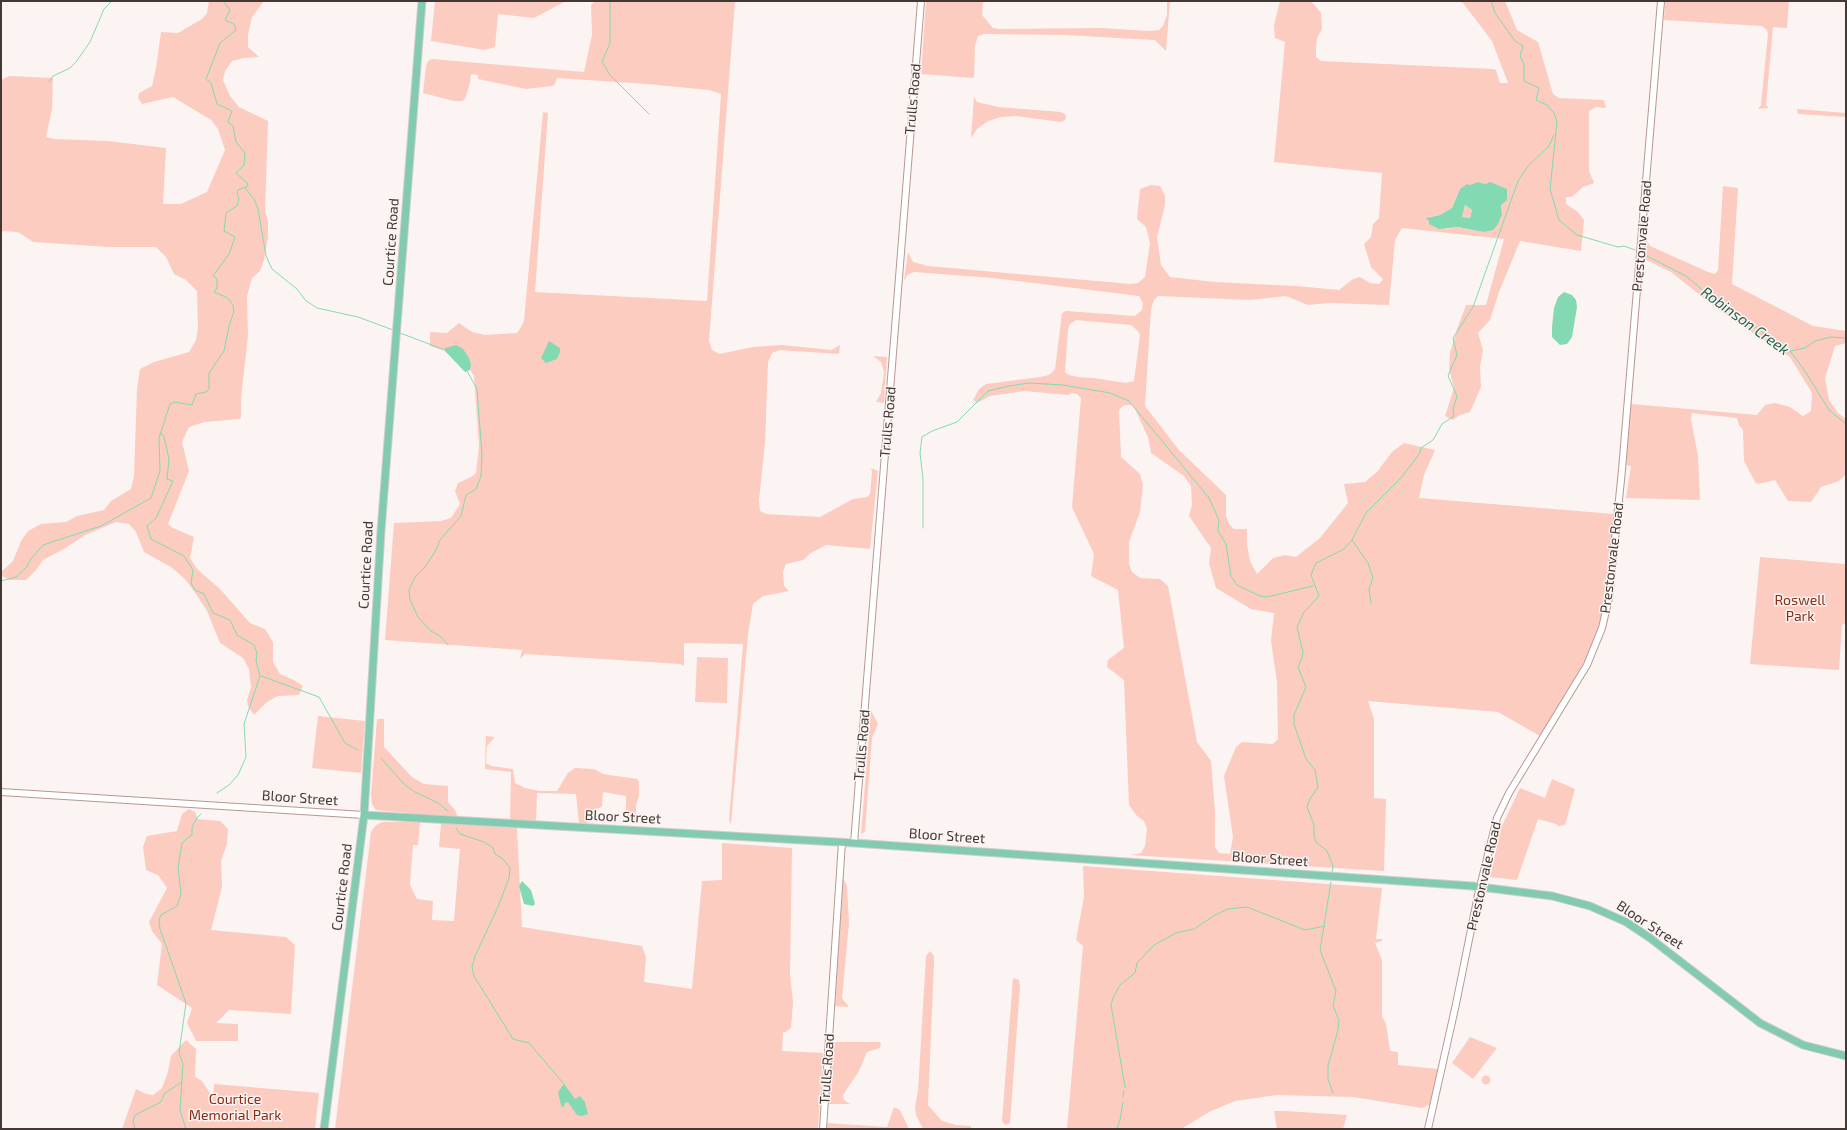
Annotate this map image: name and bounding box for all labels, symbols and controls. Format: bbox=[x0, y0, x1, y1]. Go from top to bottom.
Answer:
street label: Trulls Road bbox=[902, 63, 924, 135]
street label: Prestonvale Road bbox=[1629, 180, 1655, 292]
street label: Courtice Road bbox=[380, 198, 402, 286]
water label: Robinson Creek bbox=[1697, 283, 1793, 359]
street label: Trulls Road bbox=[877, 386, 899, 458]
street label: Prestonvale Road bbox=[1597, 501, 1627, 615]
street label: Courtice Road bbox=[355, 521, 377, 609]
park label: Roswell Park bbox=[1775, 592, 1825, 624]
street label: Trulls Road bbox=[851, 709, 873, 781]
street label: Bloor Street bbox=[261, 787, 339, 809]
street label: Bloor Street bbox=[584, 807, 662, 827]
street label: Prestonvale Road bbox=[1463, 820, 1505, 932]
street label: Bloor Street bbox=[908, 825, 986, 847]
street label: Courtice Road bbox=[328, 842, 356, 932]
street label: Bloor Street bbox=[1231, 848, 1309, 870]
street label: Bloor Street bbox=[1613, 897, 1687, 953]
street label: Trulls Road bbox=[816, 1033, 838, 1105]
park label: Courtice Memorial Park bbox=[189, 1091, 281, 1124]

